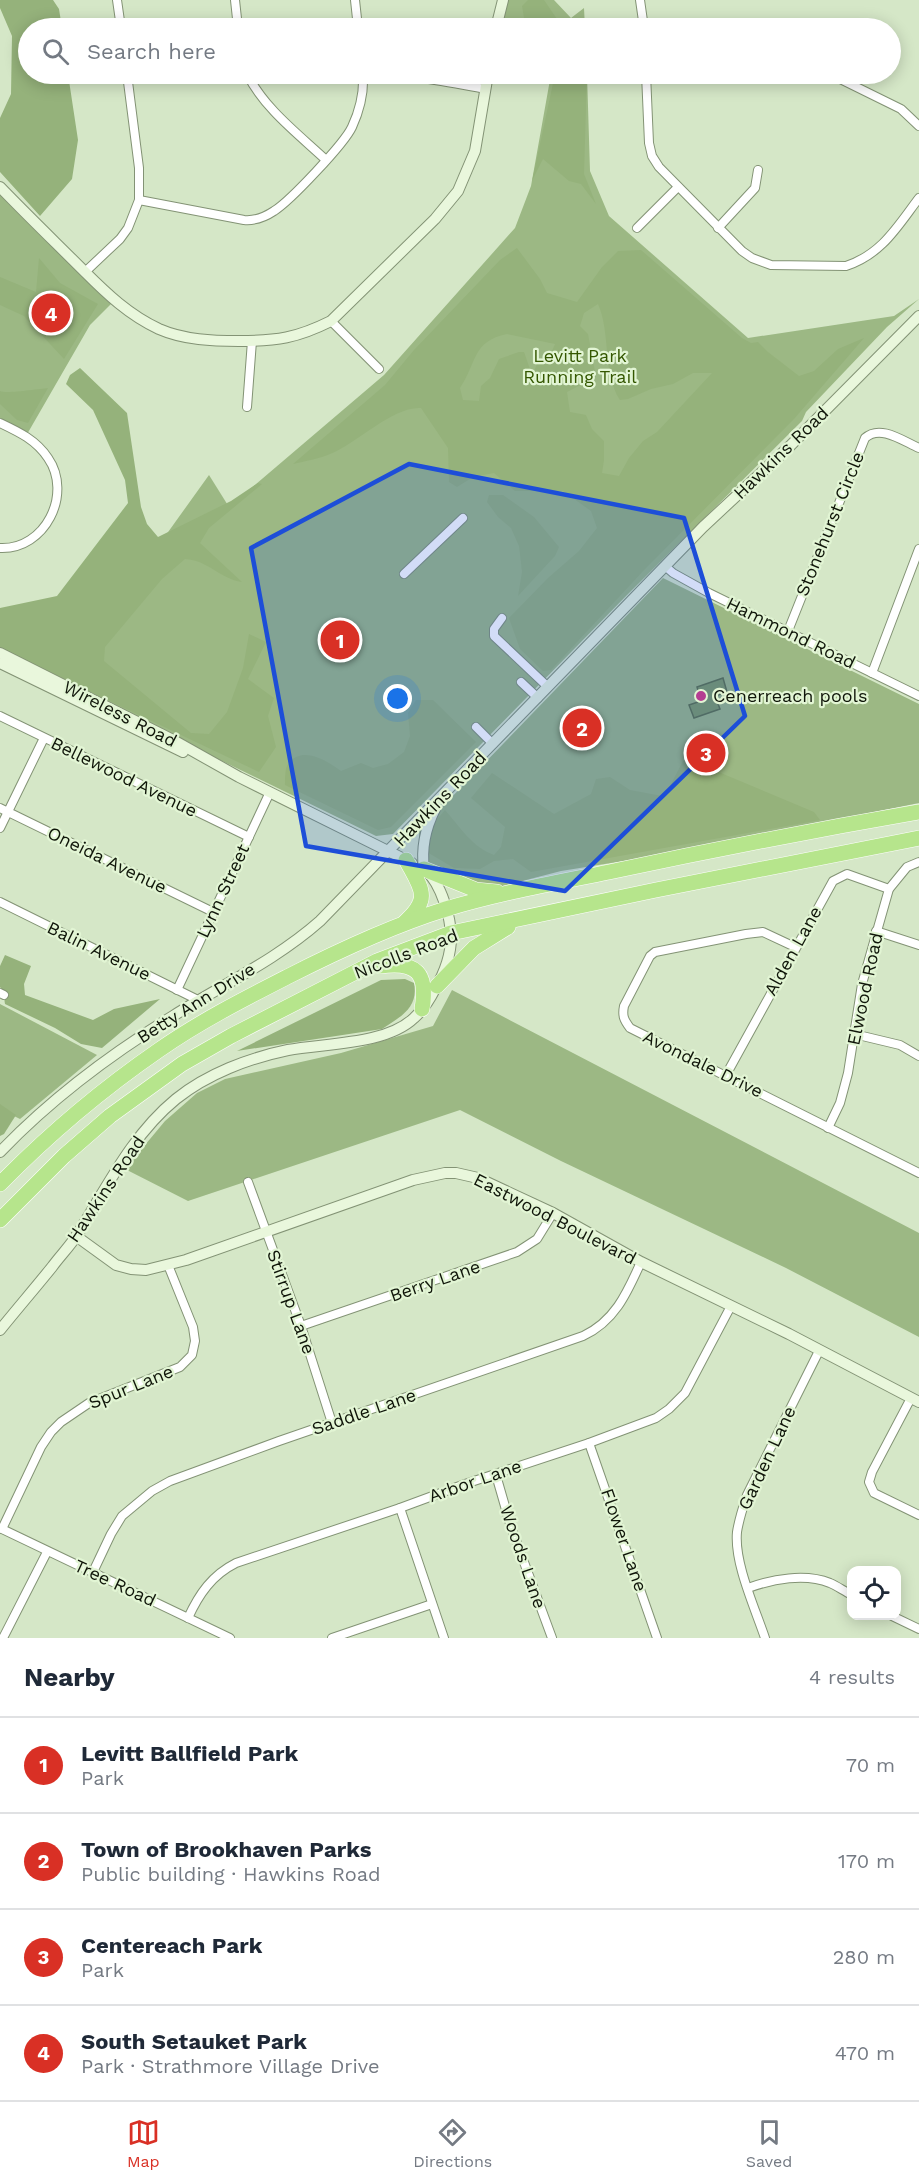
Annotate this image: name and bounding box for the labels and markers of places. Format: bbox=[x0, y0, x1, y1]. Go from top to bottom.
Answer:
pin: 4 bbox=[32, 290, 70, 336]
pin: 1 bbox=[320, 618, 360, 662]
place label: Cenerreach pools bbox=[713, 685, 867, 706]
marker: Cenerreach pools bbox=[694, 689, 708, 703]
pin: 2 bbox=[562, 706, 602, 750]
pin: 3 bbox=[686, 730, 726, 776]

